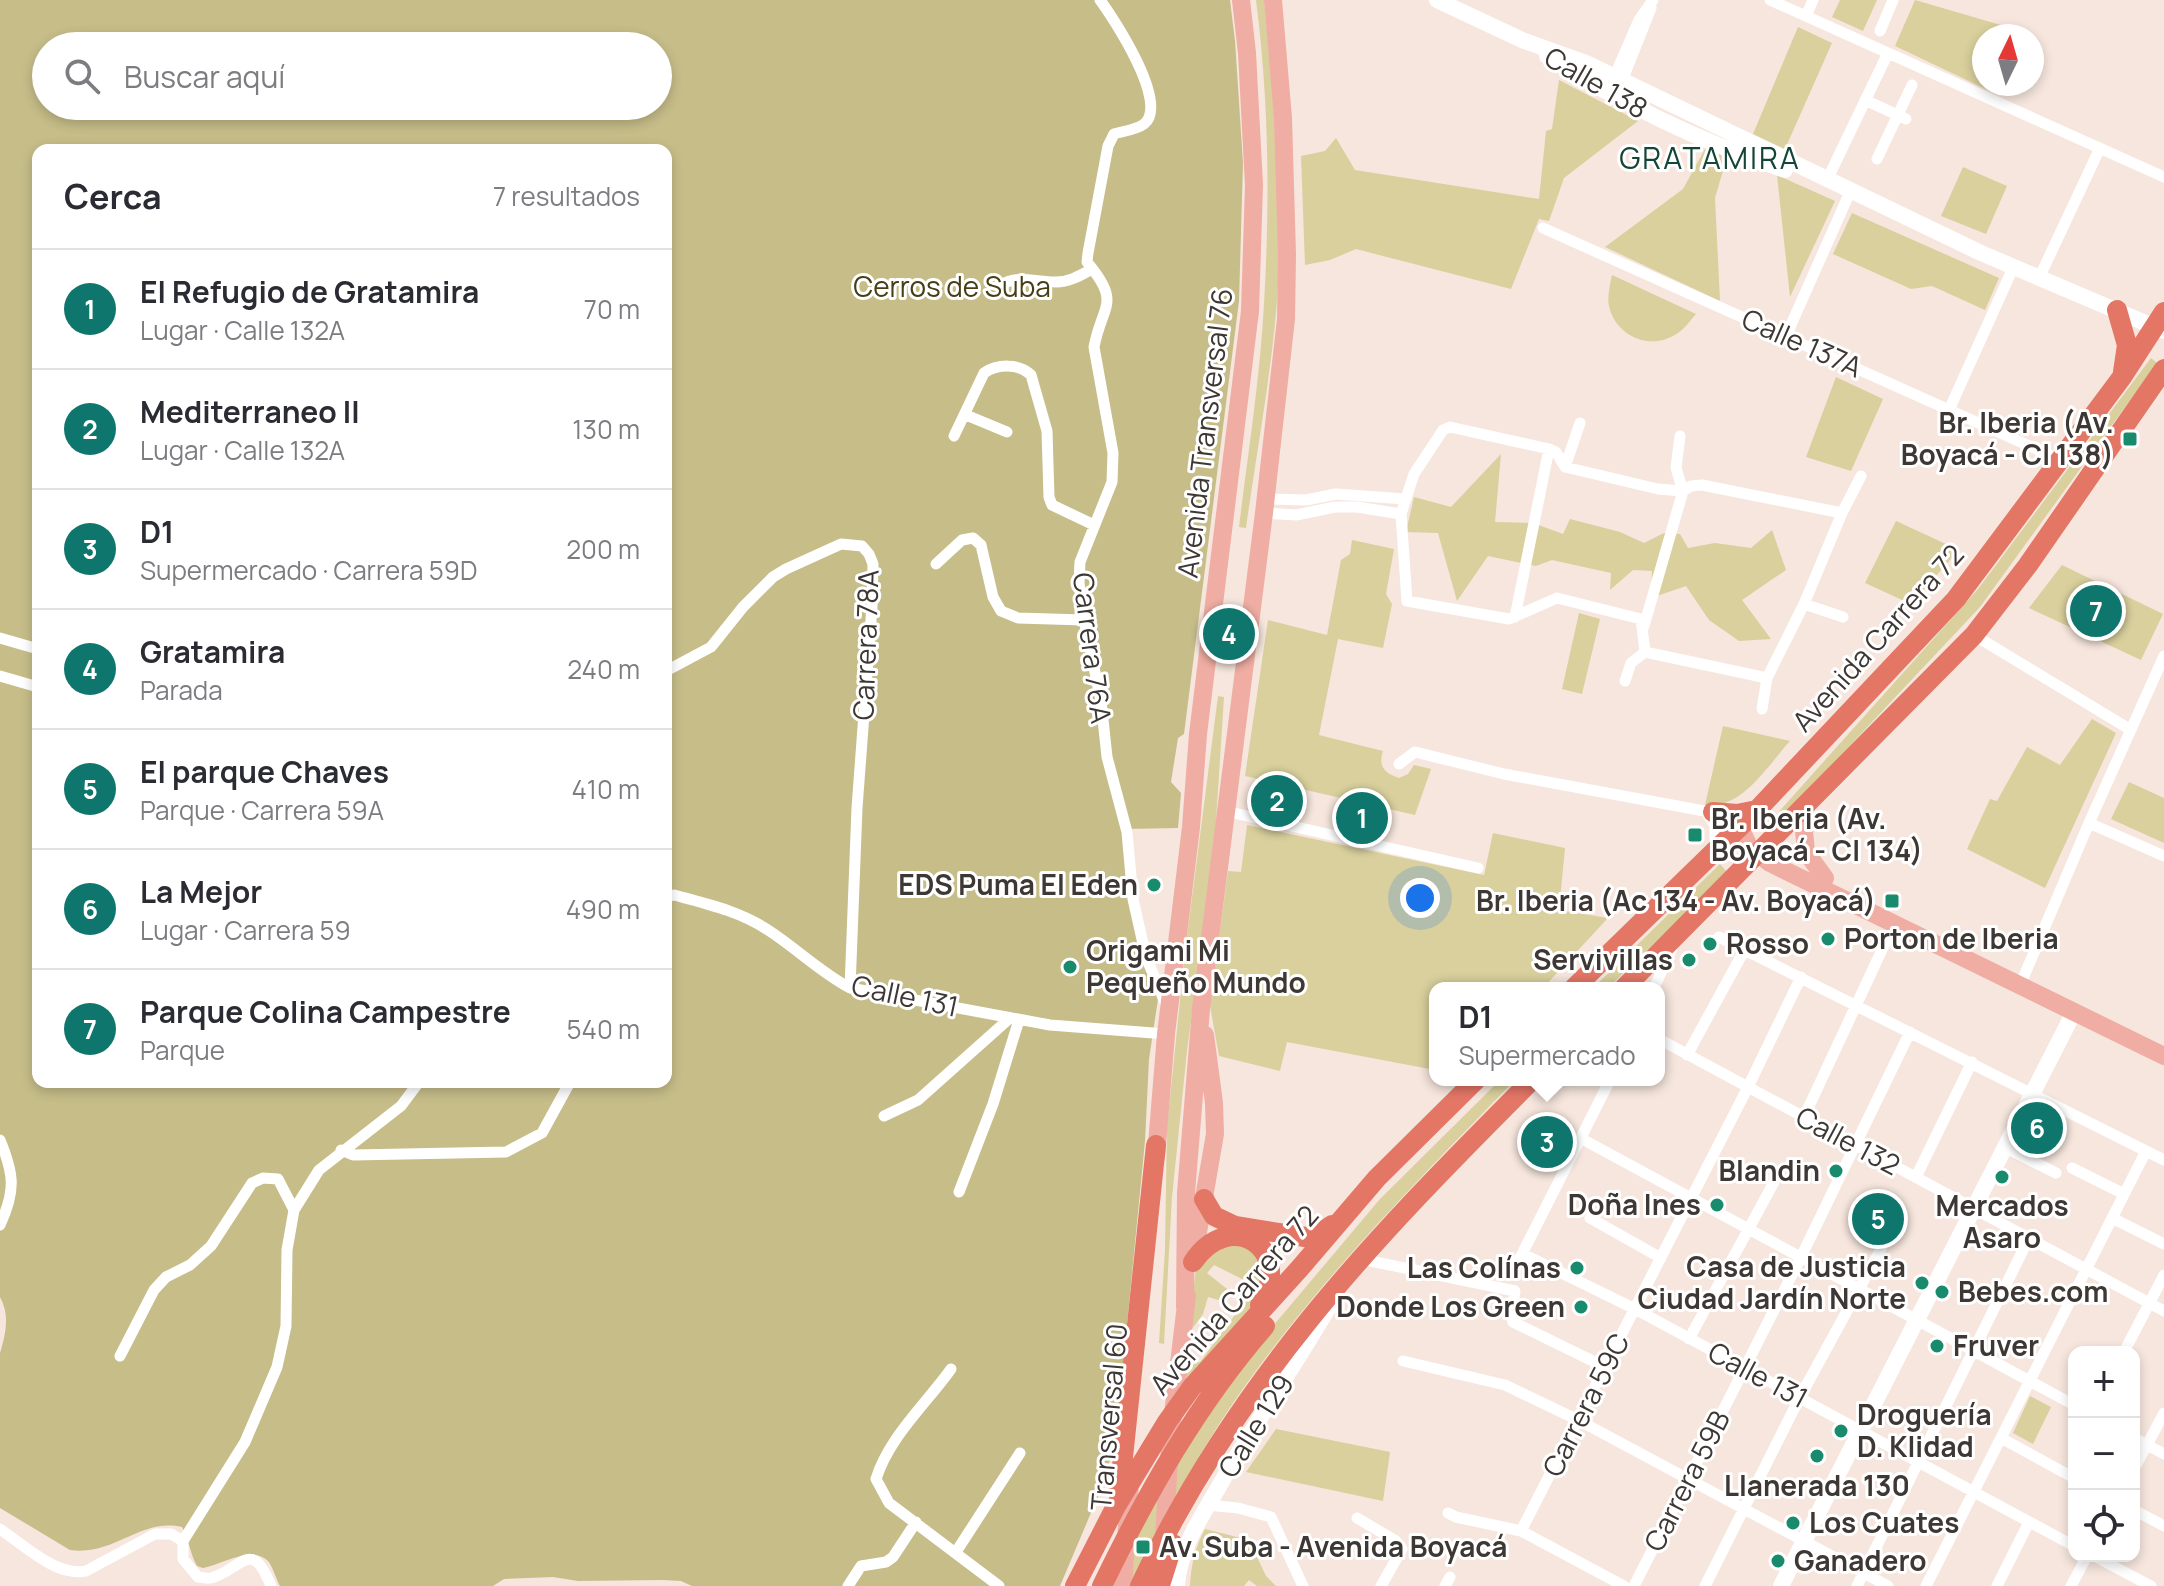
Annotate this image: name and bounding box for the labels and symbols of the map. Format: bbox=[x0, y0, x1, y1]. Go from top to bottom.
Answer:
north arrow bbox=[1972, 24, 2044, 96]
street label: Calle 138 bbox=[1538, 37, 1655, 127]
district label: GRATAMIRA bbox=[1619, 137, 1801, 178]
park label: Cerros de Suba bbox=[853, 267, 1051, 305]
street label: Avenida Transversal 76 bbox=[1167, 286, 1241, 580]
street label: Calle 137A bbox=[1736, 299, 1869, 386]
place label: Br. Iberia (Av. Boyacá - Cl 138) bbox=[1901, 403, 2114, 473]
marker: Br. Iberia (Av. Boyacá - Cl 138) bbox=[2121, 430, 2139, 448]
street label: Avenida Carrera 72 bbox=[1783, 536, 1972, 739]
street label: Carrera 78A bbox=[843, 569, 887, 721]
street label: Carrera 76A bbox=[1065, 570, 1121, 726]
pin: 7 bbox=[2070, 581, 2122, 641]
pin: 4 bbox=[1203, 604, 1255, 664]
pin: 2 bbox=[1251, 771, 1303, 831]
pin: 1 bbox=[1336, 788, 1388, 848]
place label: Br. Iberia (Av. Boyacá - Cl 134) bbox=[1711, 799, 1923, 869]
marker: Br. Iberia (Av. Boyacá - Cl 134) bbox=[1686, 826, 1704, 844]
place label: EDS Puma El Eden bbox=[898, 865, 1138, 903]
marker: EDS Puma El Eden bbox=[1145, 876, 1163, 894]
your location bbox=[1400, 878, 1440, 918]
place label: Br. Iberia (Ac 134 - Av. Boyacá) bbox=[1476, 881, 1876, 919]
marker: Br. Iberia (Ac 134 - Av. Boyacá) bbox=[1883, 892, 1901, 910]
place label: Porton de Iberia bbox=[1844, 919, 2059, 957]
place label: Rosso bbox=[1726, 924, 1809, 962]
marker: Porton de Iberia bbox=[1819, 930, 1837, 948]
place label: Origami Mi Pequeño Mundo bbox=[1086, 931, 1306, 1001]
marker: Rosso bbox=[1701, 935, 1719, 953]
place label: Servivillas bbox=[1533, 940, 1673, 978]
marker: Servivillas bbox=[1680, 951, 1698, 969]
marker: Origami Mi Pequeño Mundo bbox=[1061, 958, 1079, 976]
street label: Calle 131 bbox=[848, 965, 962, 1025]
street label: Calle 132 bbox=[1790, 1097, 1907, 1183]
pin: 6 bbox=[2011, 1098, 2063, 1158]
pin: 3 bbox=[1521, 1112, 1573, 1172]
place label: Blandin bbox=[1718, 1151, 1820, 1189]
marker: Blandin bbox=[1827, 1162, 1845, 1180]
marker: Mercados Asaro bbox=[1993, 1168, 2011, 1186]
place label: Doña Ines bbox=[1568, 1185, 1701, 1223]
place label: Mercados Asaro bbox=[1935, 1186, 2069, 1256]
pin: 5 bbox=[1852, 1189, 1904, 1249]
street label: Avenida Carrera 72 bbox=[1140, 1196, 1326, 1402]
marker: Doña Ines bbox=[1708, 1196, 1726, 1214]
place label: Casa de Justicia Ciudad Jardín Norte bbox=[1638, 1247, 1906, 1317]
place label: Las Colínas bbox=[1407, 1248, 1561, 1286]
marker: Las Colínas bbox=[1568, 1259, 1586, 1277]
place label: Bebes.com bbox=[1958, 1272, 2108, 1310]
marker: Casa de Justicia Ciudad Jardín Norte bbox=[1913, 1274, 1931, 1292]
marker: Bebes.com bbox=[1933, 1283, 1951, 1301]
place label: Donde Los Green bbox=[1336, 1287, 1565, 1325]
marker: Donde Los Green bbox=[1572, 1298, 1590, 1316]
street label: Transversal 60 bbox=[1081, 1322, 1135, 1512]
street label: Carrera 59C bbox=[1533, 1326, 1637, 1483]
place label: Fruver bbox=[1953, 1326, 2039, 1364]
street label: Calle 131 bbox=[1702, 1332, 1815, 1416]
marker: Fruver bbox=[1928, 1337, 1946, 1355]
street label: Calle 129 bbox=[1209, 1367, 1302, 1484]
place label: Droguería D. Klidad bbox=[1857, 1395, 1992, 1465]
street label: Carrera 59B bbox=[1634, 1404, 1738, 1557]
marker: Droguería D. Klidad bbox=[1832, 1422, 1850, 1440]
marker: Llanerada 130 bbox=[1808, 1447, 1826, 1465]
place label: Llanerada 130 bbox=[1724, 1466, 1910, 1504]
place label: Los Cuates bbox=[1809, 1503, 1959, 1541]
marker: Los Cuates bbox=[1784, 1514, 1802, 1532]
place label: Av. Suba - Avenida Boyacá bbox=[1159, 1527, 1507, 1565]
marker: Av. Suba - Avenida Boyacá bbox=[1134, 1538, 1152, 1556]
place label: Ganadero bbox=[1794, 1541, 1927, 1579]
marker: Ganadero bbox=[1769, 1552, 1787, 1570]

